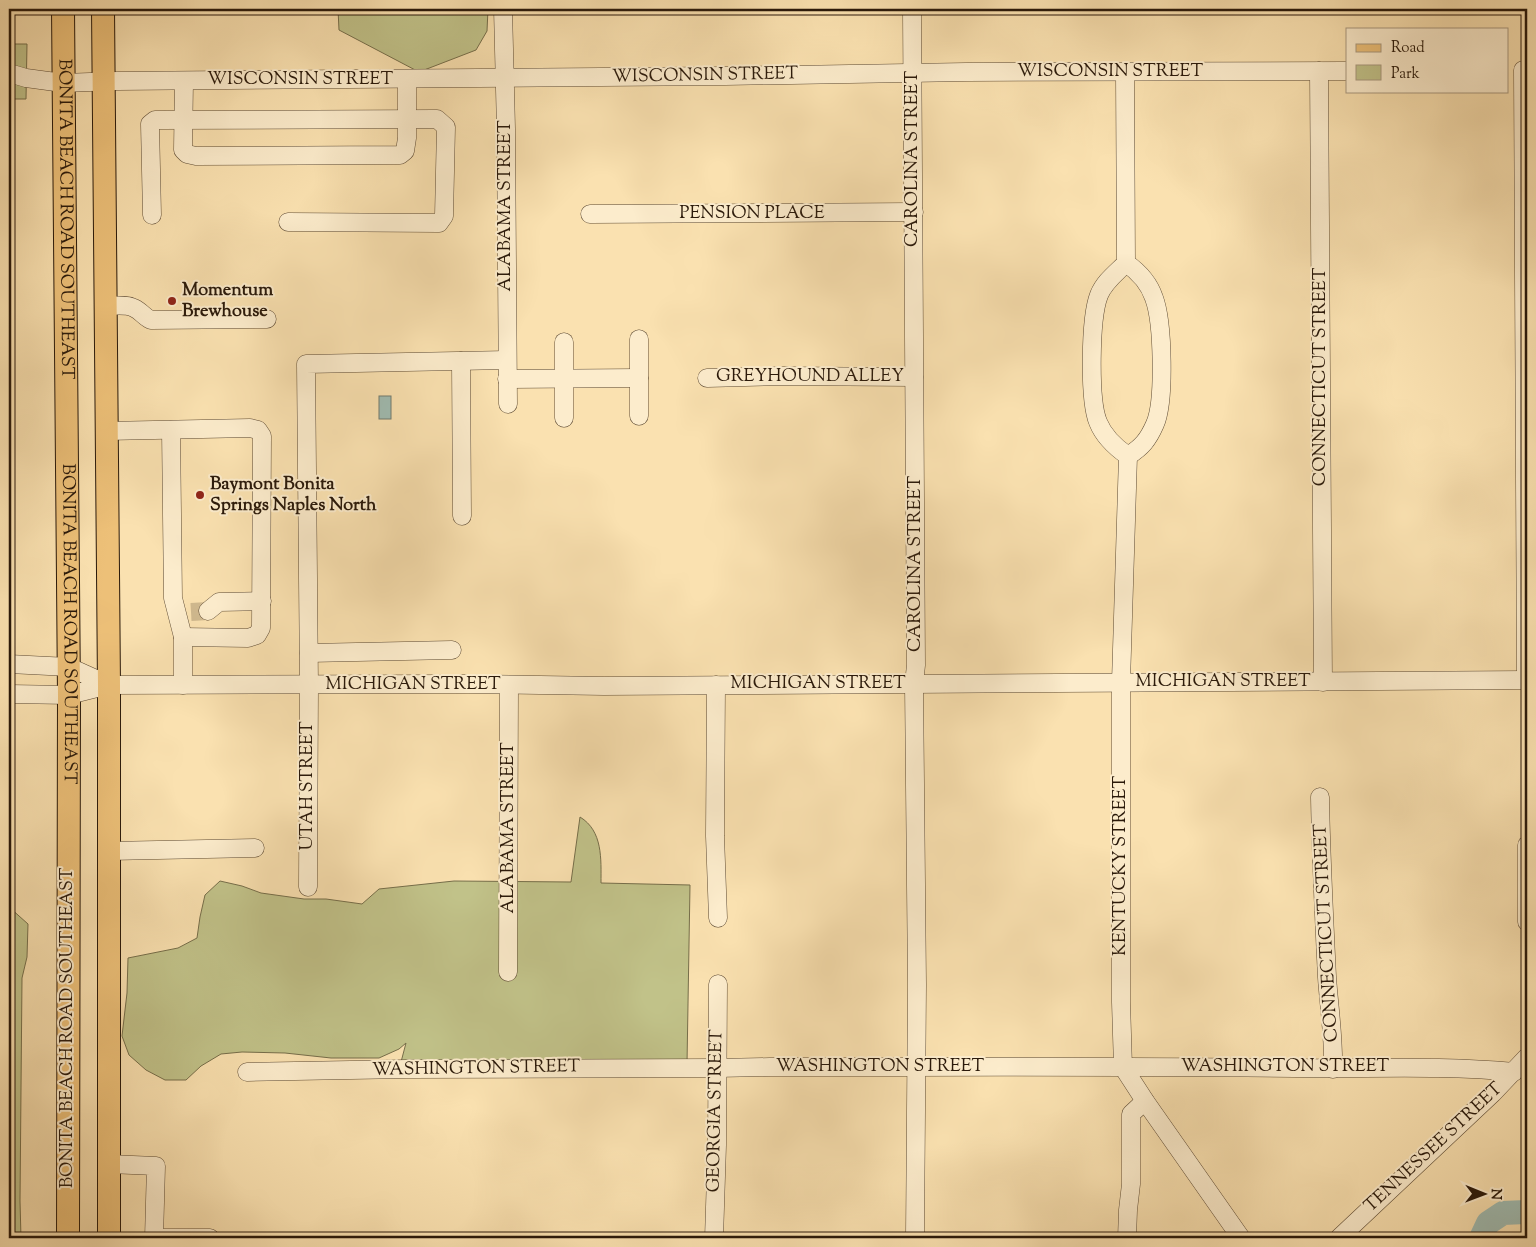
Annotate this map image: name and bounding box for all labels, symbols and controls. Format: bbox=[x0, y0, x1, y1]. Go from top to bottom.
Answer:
legend bbox=[1346, 28, 1508, 92]
text: Road bbox=[1391, 38, 1425, 59]
street label: BONITA BEACH ROAD SOUTHEAST bbox=[50, 59, 79, 380]
street label: WISCONSIN STREET bbox=[1017, 59, 1203, 85]
street label: WISCONSIN STREET bbox=[612, 61, 799, 91]
text: Park bbox=[1391, 64, 1420, 85]
street label: WISCONSIN STREET bbox=[207, 67, 393, 93]
street label: CAROLINA STREET bbox=[900, 71, 926, 247]
street label: ALABAMA STREET bbox=[493, 120, 519, 292]
street label: PENSION PLACE bbox=[679, 201, 825, 227]
street label: CONNECTICUT STREET bbox=[1308, 267, 1334, 486]
place label: Momentum Brewhouse bbox=[182, 278, 273, 325]
marker: Momentum Brewhouse bbox=[166, 295, 178, 307]
street label: GREYHOUND ALLEY bbox=[716, 364, 904, 390]
street label: BONITA BEACH ROAD SOUTHEAST bbox=[54, 463, 82, 785]
place label: Baymont Bonita Springs Naples North bbox=[210, 472, 377, 519]
street label: CAROLINA STREET bbox=[903, 476, 929, 652]
marker: Baymont Bonita Springs Naples North bbox=[194, 489, 206, 501]
street label: MICHIGAN STREET bbox=[1135, 669, 1311, 695]
street label: MICHIGAN STREET bbox=[730, 671, 906, 697]
street label: MICHIGAN STREET bbox=[325, 672, 501, 698]
street label: UTAH STREET bbox=[295, 721, 321, 851]
street label: ALABAMA STREET bbox=[496, 742, 522, 914]
street label: KENTUCKY STREET bbox=[1108, 776, 1134, 956]
street label: CONNECTICUT STREET bbox=[1308, 823, 1346, 1043]
street label: BONITA BEACH ROAD SOUTHEAST bbox=[55, 867, 81, 1188]
street label: GEORGIA STREET bbox=[702, 1029, 730, 1193]
street label: WASHINGTON STREET bbox=[372, 1054, 581, 1084]
street label: WASHINGTON STREET bbox=[776, 1054, 985, 1080]
street label: WASHINGTON STREET bbox=[1181, 1054, 1390, 1080]
street label: TENNESSEE STREET bbox=[1360, 1078, 1508, 1218]
north arrow bbox=[1458, 1170, 1508, 1220]

